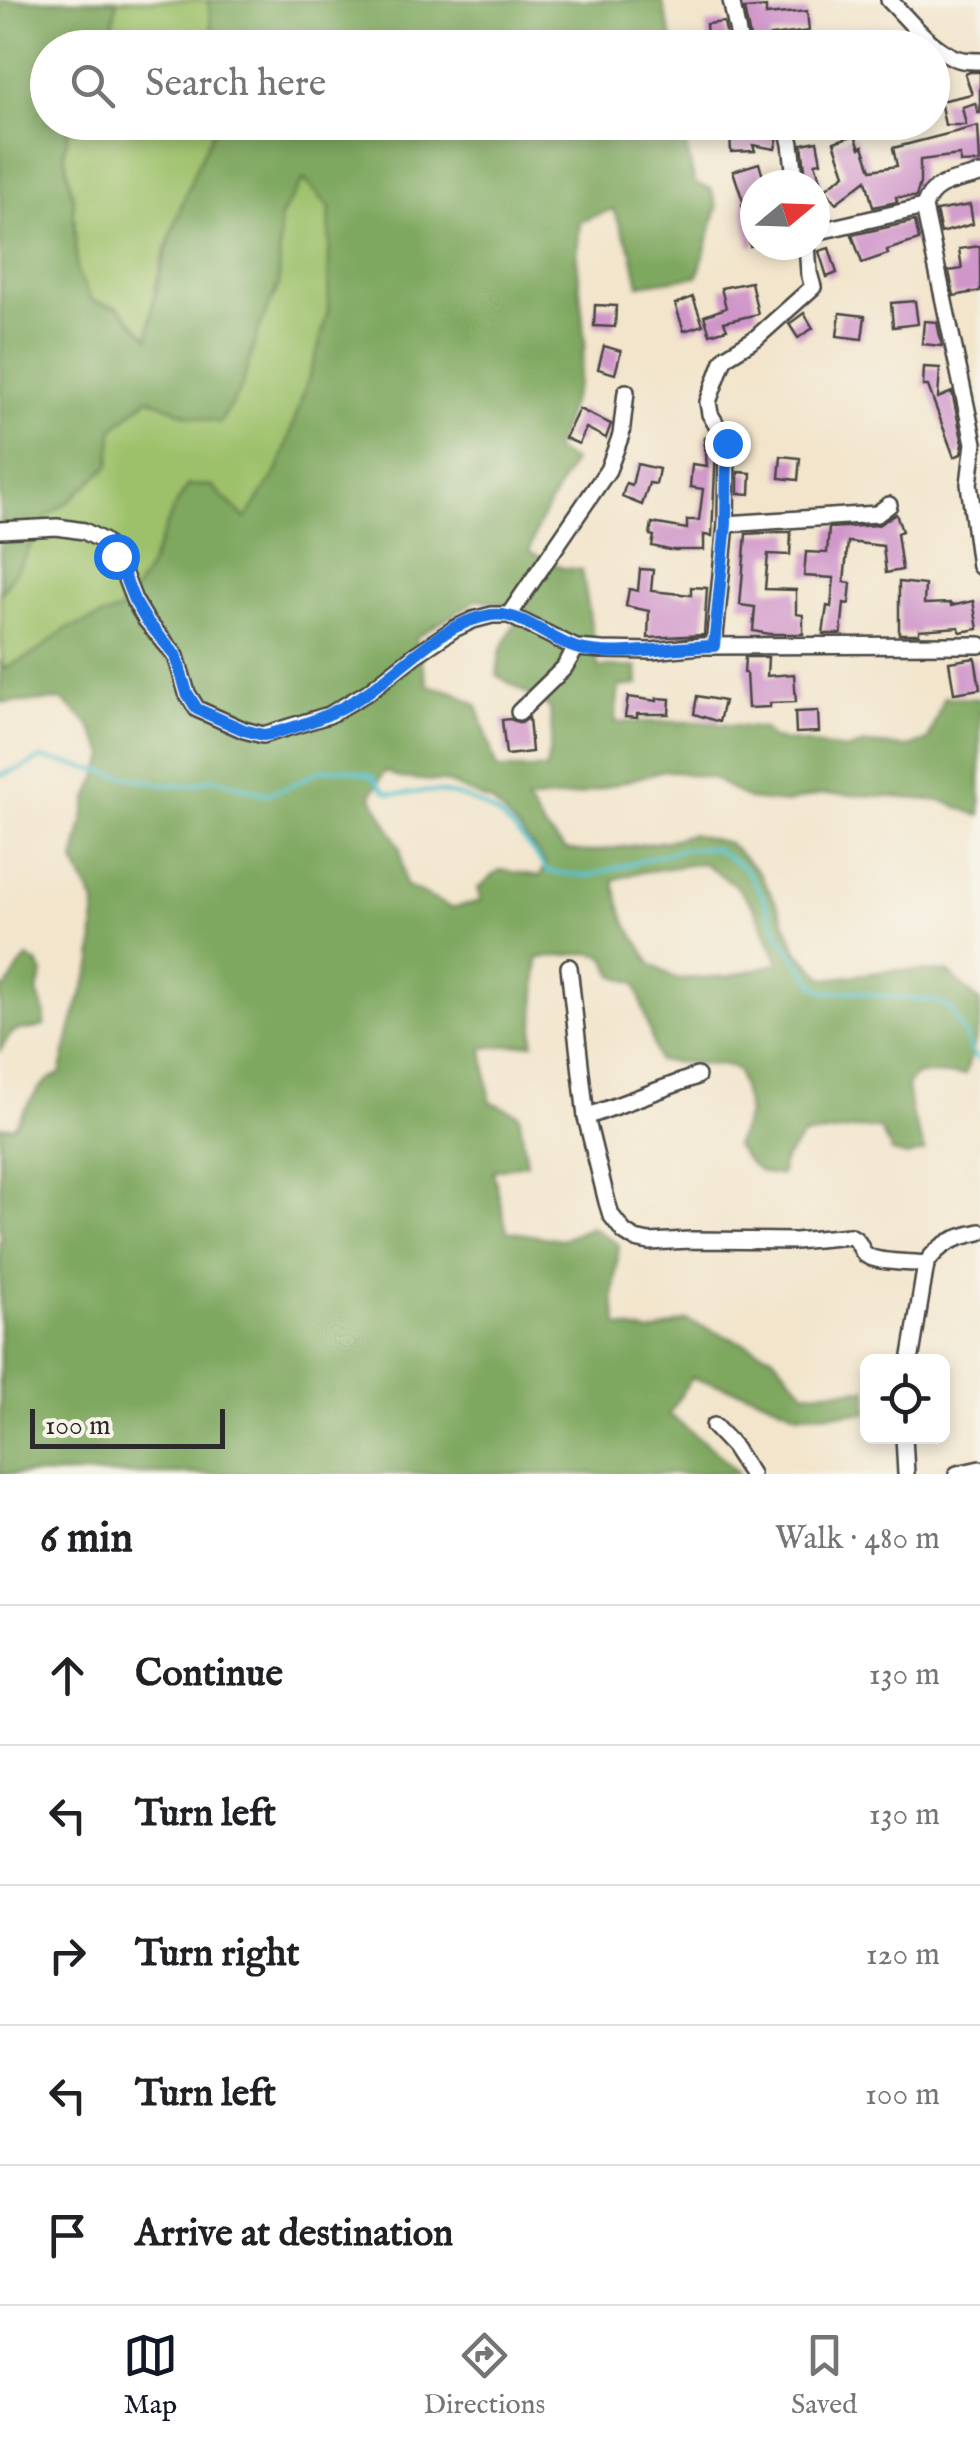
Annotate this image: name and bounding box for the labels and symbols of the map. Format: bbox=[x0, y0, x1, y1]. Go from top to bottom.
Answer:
north arrow bbox=[740, 170, 830, 260]
route end bbox=[705, 421, 751, 467]
route start bbox=[94, 534, 140, 580]
scale bar bbox=[30, 1404, 225, 1448]

